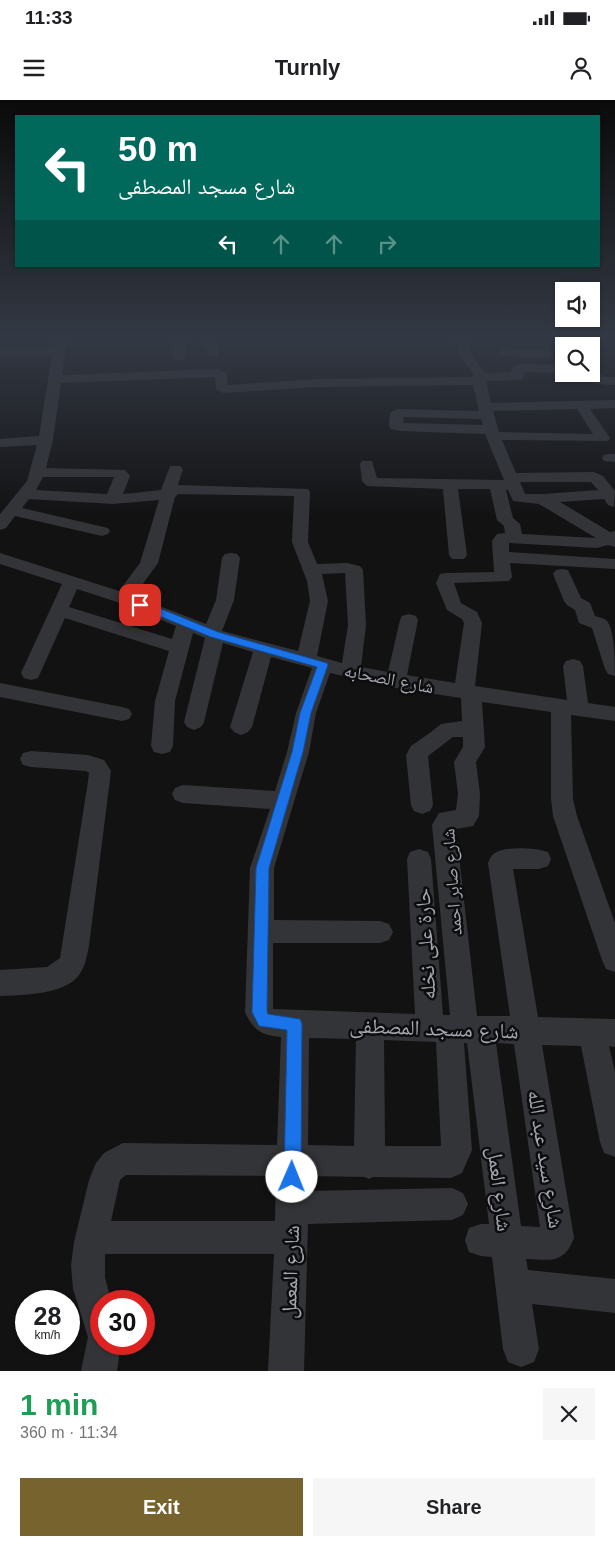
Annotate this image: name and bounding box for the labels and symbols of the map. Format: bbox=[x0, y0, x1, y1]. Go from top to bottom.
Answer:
pin bbox=[119, 584, 161, 626]
street label: شارع الصحابه bbox=[342, 661, 436, 698]
street label: شارع صابر احمد bbox=[438, 828, 467, 936]
street label: حارة على نخله bbox=[411, 888, 441, 1000]
street label: شارع مسجد المصطفى bbox=[349, 1014, 519, 1044]
street label: شارع سيد عبد الله bbox=[522, 1088, 568, 1230]
street label: شارع العمل bbox=[481, 1145, 517, 1233]
position arrow bbox=[265, 1150, 317, 1202]
street label: شارع المعمل bbox=[277, 1225, 305, 1319]
speed limit sign: 30 bbox=[90, 1290, 155, 1355]

